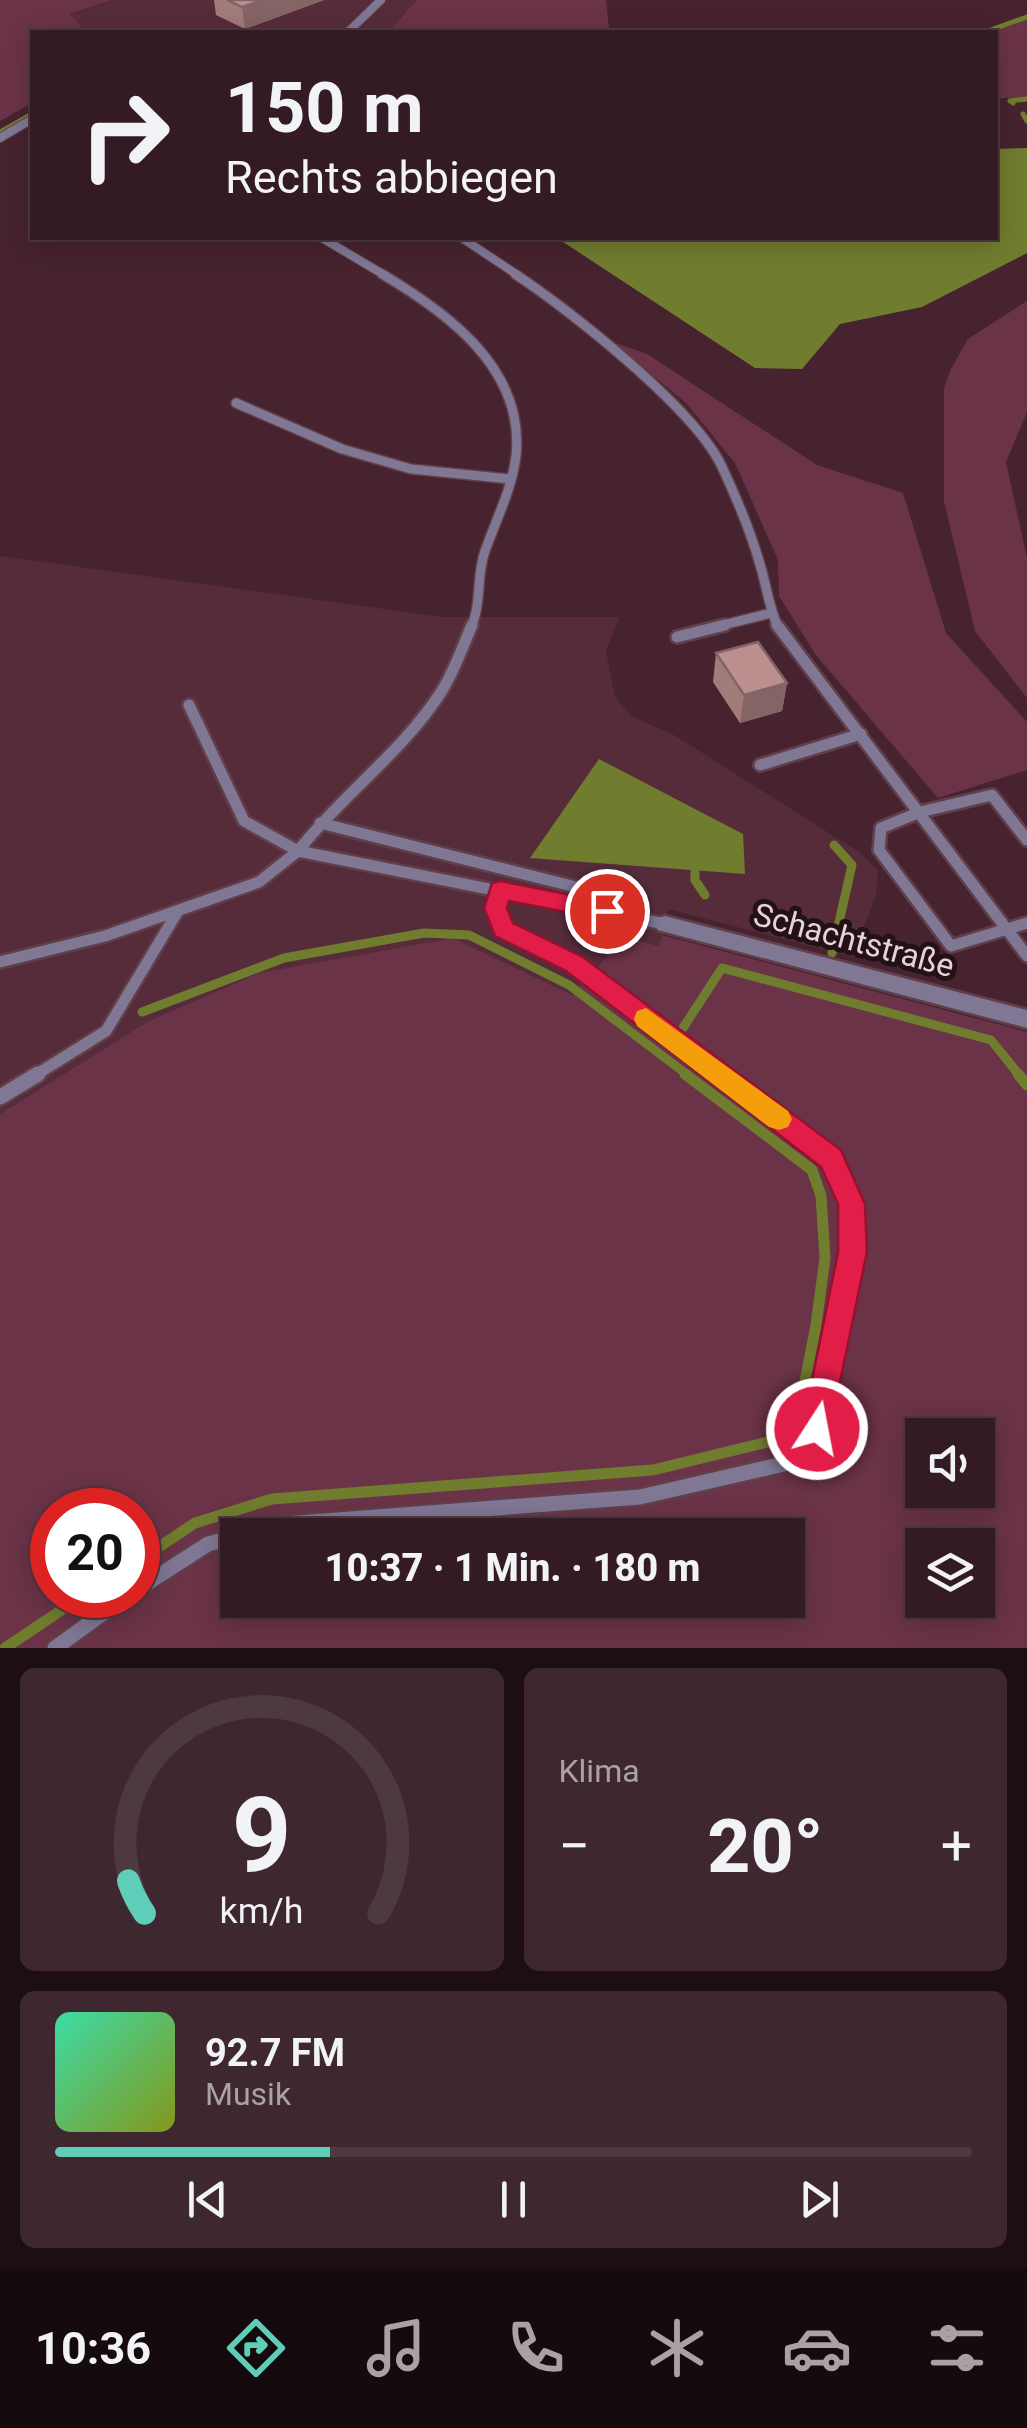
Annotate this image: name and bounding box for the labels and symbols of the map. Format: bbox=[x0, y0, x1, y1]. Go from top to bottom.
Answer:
pin bbox=[565, 869, 650, 954]
street label: Schachtstraße bbox=[749, 895, 959, 985]
position arrow bbox=[765, 1377, 869, 1481]
speed limit sign: 20 bbox=[30, 1488, 160, 1618]

